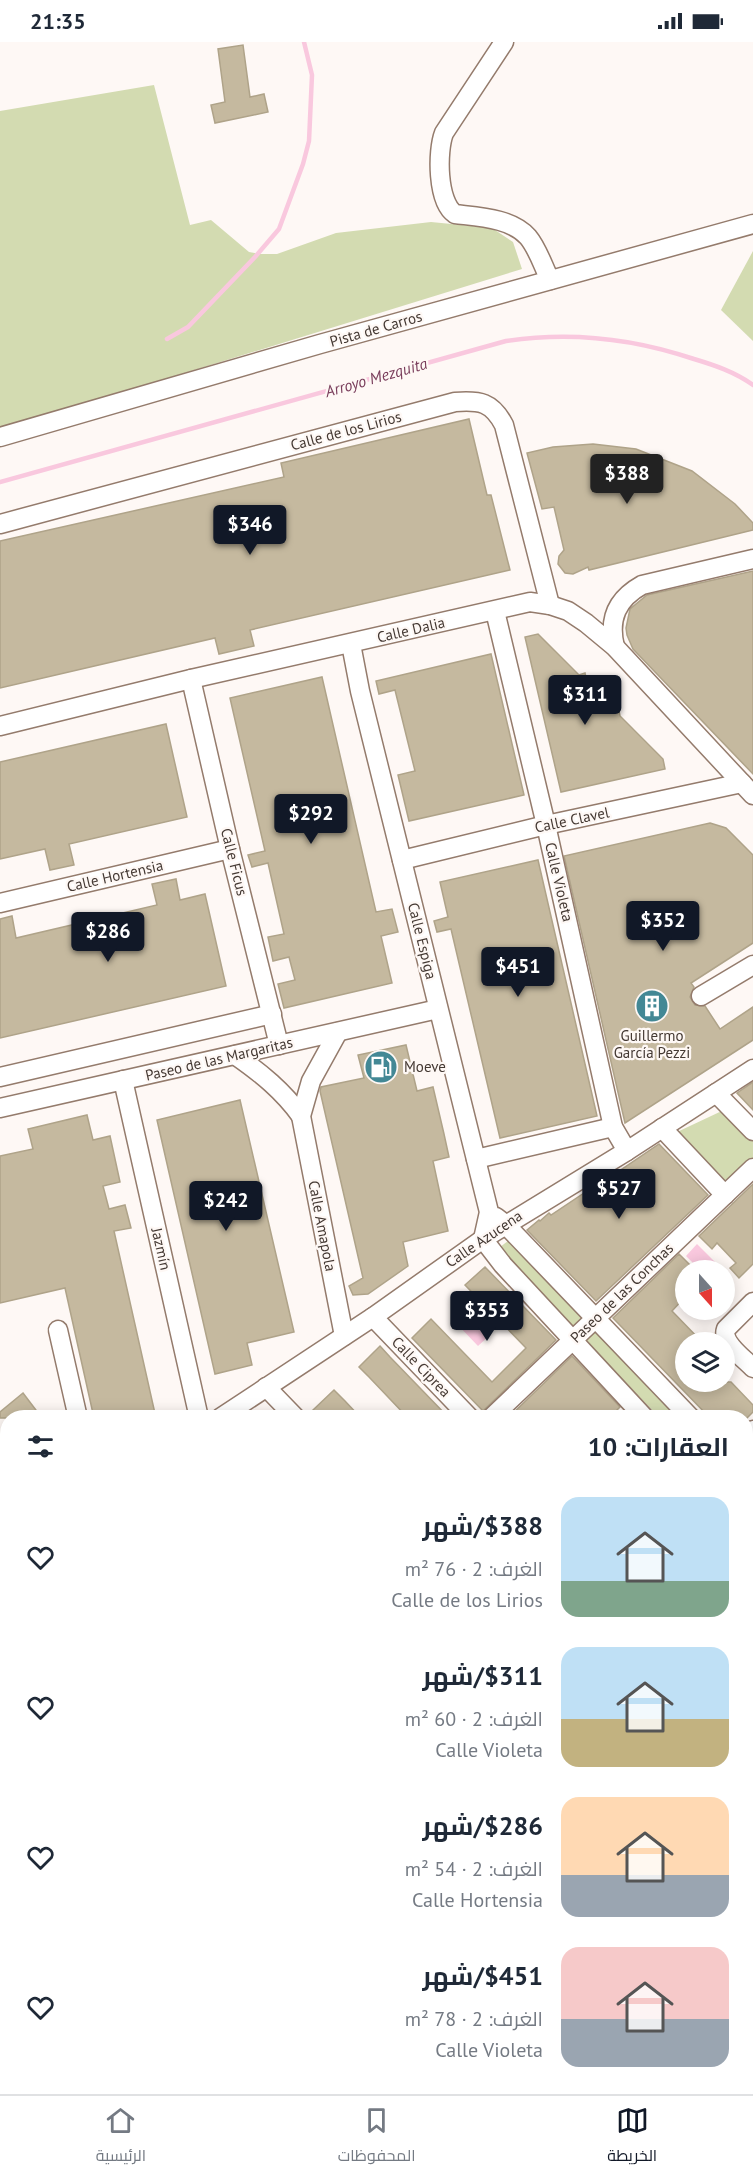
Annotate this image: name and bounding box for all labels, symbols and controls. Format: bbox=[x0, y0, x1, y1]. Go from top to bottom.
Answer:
text: 21:35 bbox=[30, 7, 86, 35]
street label: Pista de Carros bbox=[327, 306, 424, 351]
water label: Arroyo Mezquita bbox=[322, 353, 430, 401]
street label: Calle de los Lirios bbox=[288, 407, 403, 454]
pin: $388 bbox=[591, 454, 663, 505]
text: $388 bbox=[604, 460, 650, 486]
pin: $346 bbox=[214, 505, 286, 556]
text: $346 bbox=[227, 511, 273, 537]
street label: Calle Dalia bbox=[375, 612, 447, 647]
pin: $311 bbox=[549, 675, 621, 726]
text: $311 bbox=[562, 681, 608, 707]
pin: $292 bbox=[275, 794, 347, 845]
text: $292 bbox=[288, 800, 334, 826]
street label: Calle Clavel bbox=[533, 802, 611, 837]
street label: Calle Ficus bbox=[217, 826, 252, 898]
street label: Calle Violeta bbox=[541, 840, 578, 923]
street label: Calle Hortensia bbox=[65, 855, 165, 896]
street label: Calle Espiga bbox=[404, 901, 441, 981]
pin: $352 bbox=[627, 901, 699, 952]
text: $352 bbox=[640, 907, 686, 933]
pin: $286 bbox=[72, 912, 144, 963]
text: $286 bbox=[85, 918, 131, 944]
pin: $451 bbox=[482, 947, 554, 998]
text: $451 bbox=[495, 953, 541, 979]
building icon: Guillermo García Pezzi bbox=[634, 988, 670, 1024]
place label: Guillermo García Pezzi bbox=[614, 1026, 690, 1062]
street label: Paseo de las Margaritas bbox=[143, 1032, 294, 1085]
fuel station icon: Moeve bbox=[363, 1049, 399, 1085]
place label: Moeve bbox=[404, 1057, 446, 1076]
pin: $527 bbox=[583, 1169, 655, 1220]
text: $527 bbox=[596, 1175, 642, 1201]
street label: Calle Amapola bbox=[304, 1179, 341, 1273]
pin: $242 bbox=[190, 1181, 262, 1232]
text: $242 bbox=[203, 1187, 249, 1213]
street label: Calle Azucena bbox=[442, 1206, 526, 1271]
street label: Jazmín bbox=[147, 1225, 176, 1272]
street label: Paseo de las Conchas bbox=[566, 1239, 677, 1347]
north arrow bbox=[675, 1260, 735, 1320]
map controls bbox=[675, 1260, 735, 1392]
pin: $353 bbox=[451, 1291, 523, 1342]
text: $353 bbox=[464, 1297, 510, 1323]
street label: Calle Ciprea bbox=[388, 1332, 455, 1401]
button: layers bbox=[675, 1332, 735, 1392]
icon: filters bbox=[24, 1430, 57, 1463]
text: العقارات: 10 bbox=[588, 1430, 729, 1463]
text: $388/شهر bbox=[423, 1509, 543, 1542]
icon: home bbox=[609, 1521, 681, 1593]
icon: heart bbox=[24, 1541, 57, 1574]
text: الغرف: 2 · 76 m² bbox=[405, 1556, 543, 1582]
text: Calle de los Lirios bbox=[391, 1587, 543, 1613]
text: $311/شهر bbox=[423, 1659, 543, 1692]
icon: home bbox=[609, 1671, 681, 1743]
icon: heart bbox=[24, 1691, 57, 1724]
text: الغرف: 2 · 60 m² bbox=[405, 1706, 543, 1732]
text: Calle Violeta bbox=[435, 1737, 543, 1763]
text: $286/شهر bbox=[423, 1809, 543, 1842]
icon: home bbox=[609, 1821, 681, 1893]
icon: heart bbox=[24, 1841, 57, 1874]
text: الغرف: 2 · 54 m² bbox=[405, 1856, 543, 1882]
text: Calle Hortensia bbox=[412, 1887, 543, 1913]
text: $451/شهر bbox=[423, 1959, 543, 1992]
icon: home bbox=[609, 1971, 681, 2043]
icon: heart bbox=[24, 1991, 57, 2024]
text: الغرف: 2 · 78 m² bbox=[405, 2006, 543, 2032]
text: Calle Violeta bbox=[435, 2037, 543, 2063]
tab: الرئيسية bbox=[96, 2104, 146, 2170]
tab: المحفوظات bbox=[338, 2104, 416, 2170]
tab: الخريطة bbox=[607, 2104, 657, 2170]

